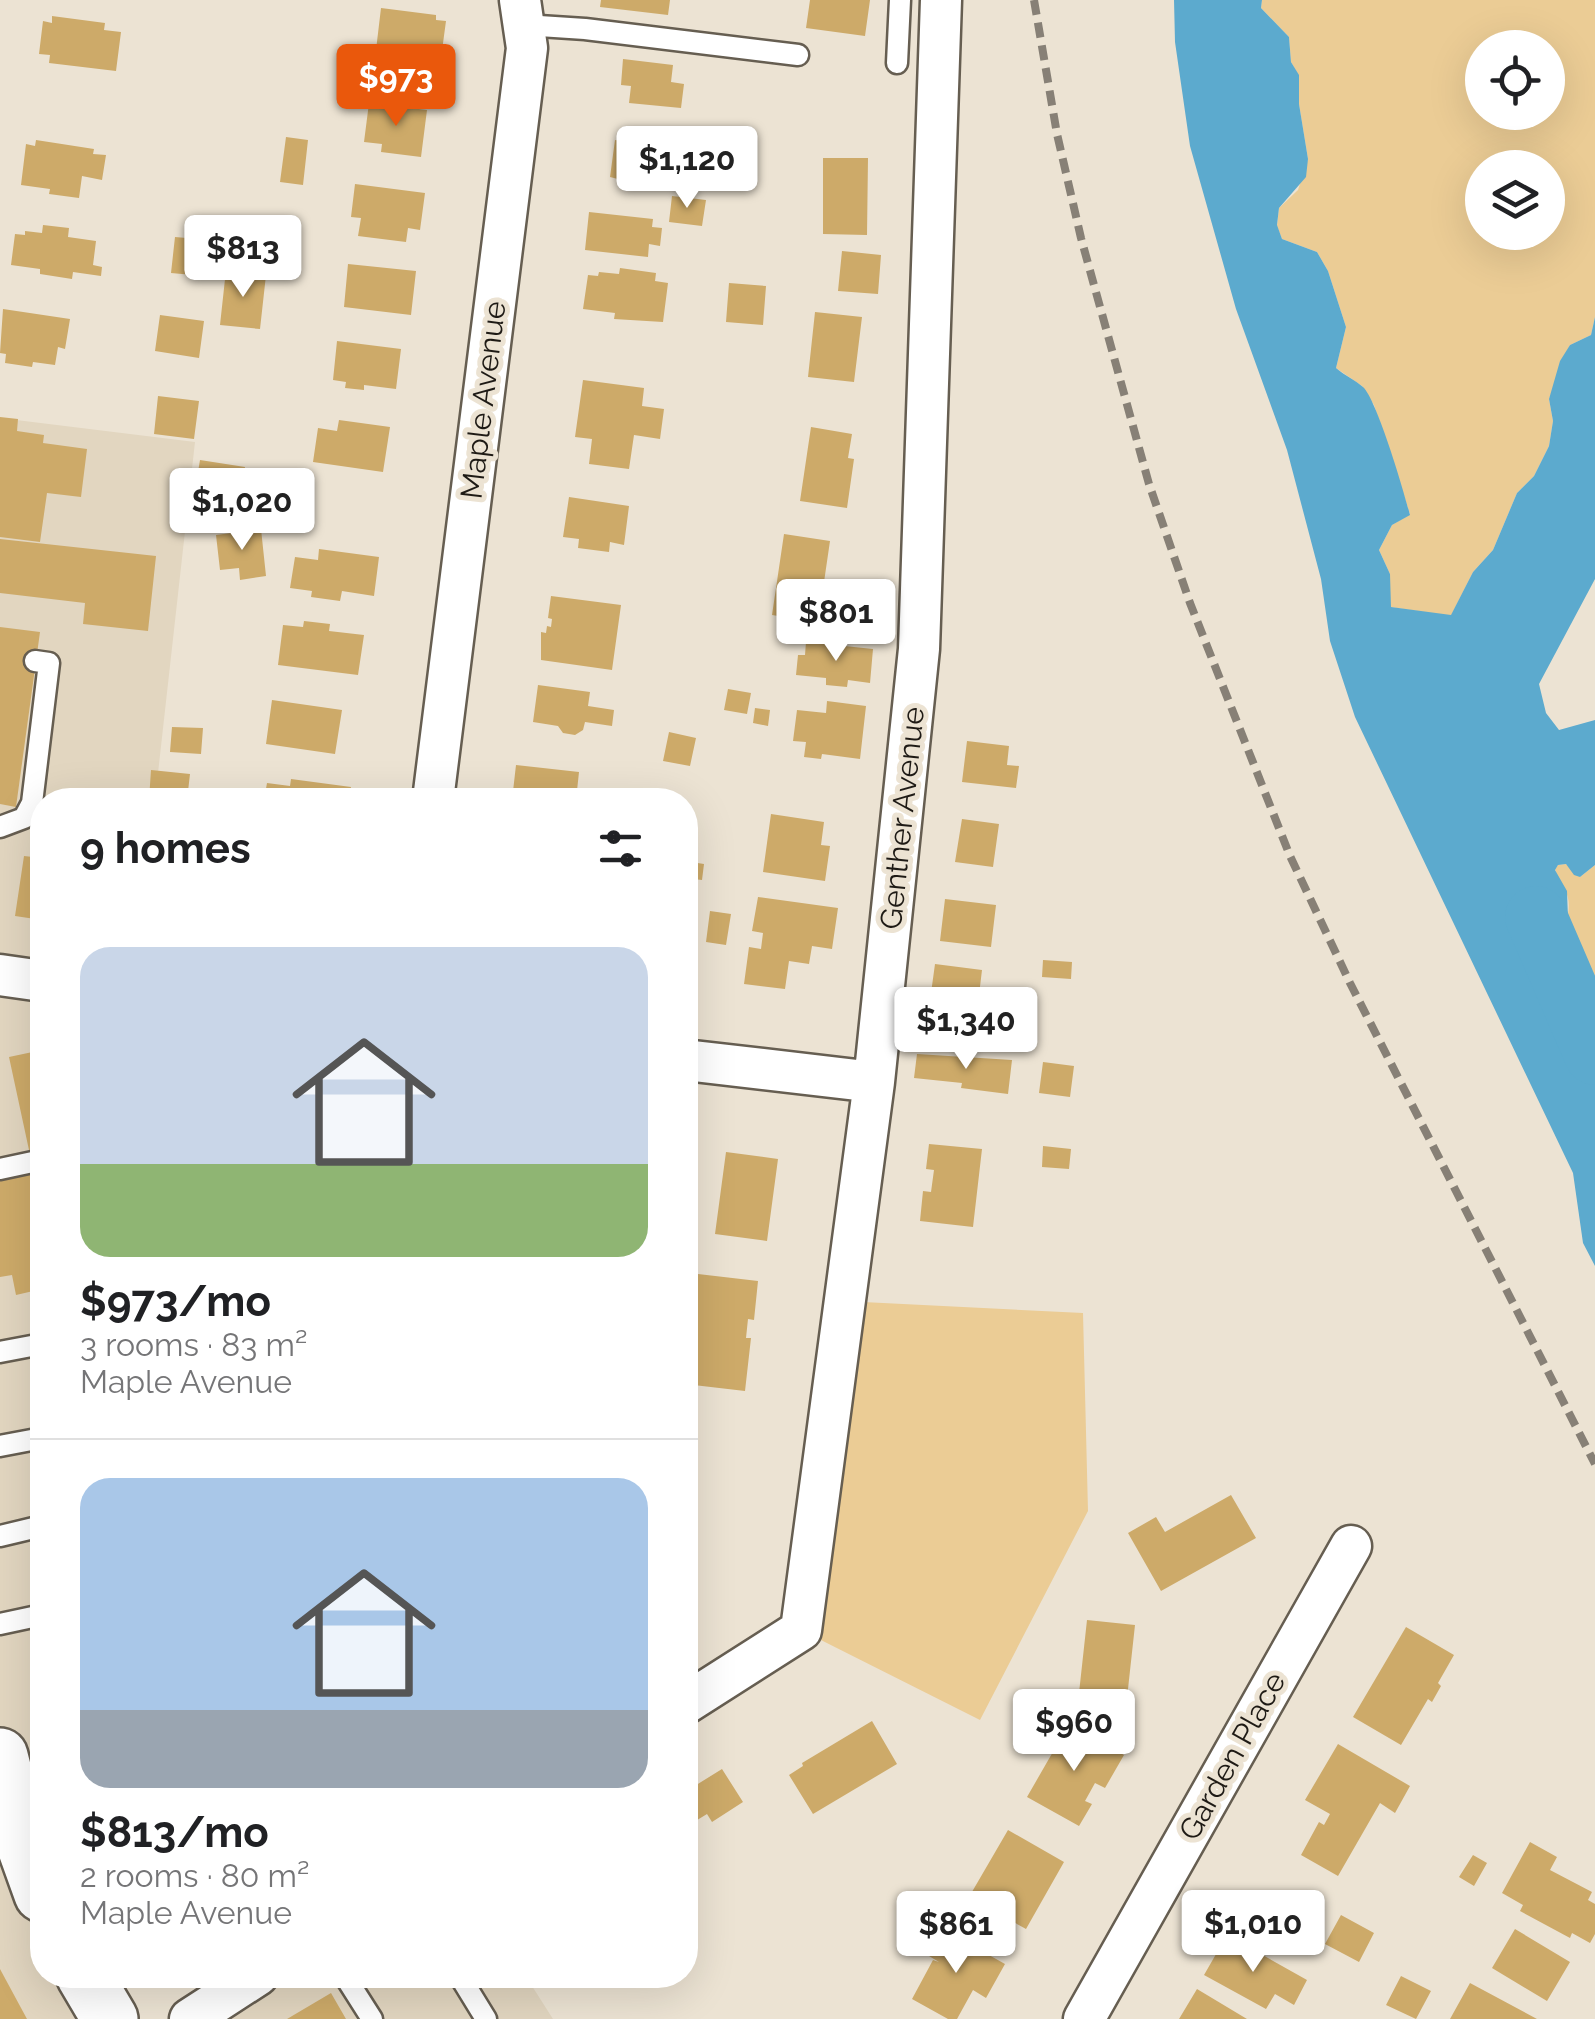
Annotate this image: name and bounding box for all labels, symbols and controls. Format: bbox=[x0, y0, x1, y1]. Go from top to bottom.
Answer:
map controls bbox=[1465, 30, 1565, 250]
button: locate bbox=[1465, 30, 1565, 130]
pin: $973 bbox=[337, 44, 455, 129]
text: $973 bbox=[359, 58, 433, 95]
pin: $1,120 bbox=[606, 126, 768, 211]
text: $1,120 bbox=[638, 140, 736, 177]
button: layers bbox=[1465, 150, 1565, 250]
pin: $813 bbox=[184, 215, 302, 300]
text: $813 bbox=[206, 229, 280, 266]
street label: Maple Avenue bbox=[454, 299, 512, 501]
pin: $1,020 bbox=[161, 468, 323, 553]
text: $1,020 bbox=[192, 482, 292, 519]
pin: $801 bbox=[777, 579, 895, 664]
text: $801 bbox=[798, 593, 874, 630]
street label: Genther Avenue bbox=[873, 705, 931, 931]
icon: filters bbox=[593, 821, 648, 876]
text: 9 homes bbox=[80, 824, 251, 873]
pin: $1,340 bbox=[885, 987, 1047, 1072]
text: $1,340 bbox=[916, 1001, 1016, 1038]
icon: home bbox=[274, 1012, 454, 1192]
text: $973/mo bbox=[80, 1277, 271, 1326]
text: 3 rooms · 83 m² bbox=[80, 1326, 307, 1363]
text: Maple Avenue bbox=[80, 1363, 292, 1400]
icon: home bbox=[274, 1543, 454, 1723]
street label: Garden Place bbox=[1171, 1666, 1293, 1846]
pin: $960 bbox=[1015, 1689, 1133, 1774]
text: $960 bbox=[1035, 1703, 1113, 1740]
text: $813/mo bbox=[80, 1808, 269, 1857]
text: 2 rooms · 80 m² bbox=[80, 1857, 309, 1894]
pin: $1,010 bbox=[1172, 1890, 1334, 1975]
pin: $861 bbox=[897, 1891, 1015, 1976]
text: Maple Avenue bbox=[80, 1894, 292, 1931]
text: $1,010 bbox=[1204, 1904, 1302, 1941]
text: $861 bbox=[919, 1905, 993, 1942]

